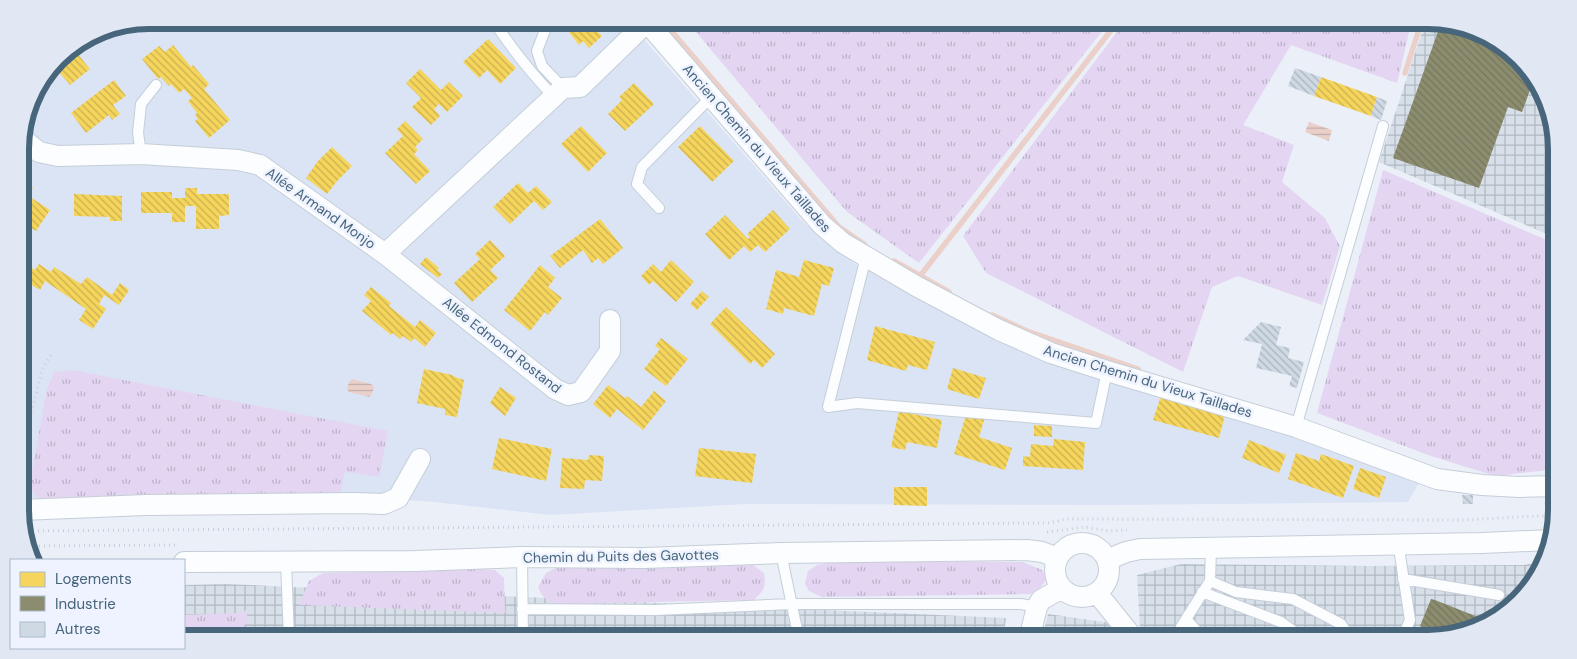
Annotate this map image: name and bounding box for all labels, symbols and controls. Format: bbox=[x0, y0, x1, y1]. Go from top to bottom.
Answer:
street label: Ancien Chemin du Vieux Taillades bbox=[679, 60, 835, 236]
street label: Allée Armand Monjo bbox=[263, 163, 379, 253]
street label: Allée Edmond Rostand bbox=[439, 293, 565, 397]
street label: Ancien Chemin du Vieux Taillades bbox=[1041, 341, 1255, 421]
street label: Chemin du Puits des Gavottes bbox=[523, 545, 719, 567]
legend bbox=[10, 559, 185, 649]
text: Logements bbox=[55, 569, 132, 589]
text: Industrie bbox=[55, 594, 116, 614]
text: Autres bbox=[55, 619, 101, 639]

